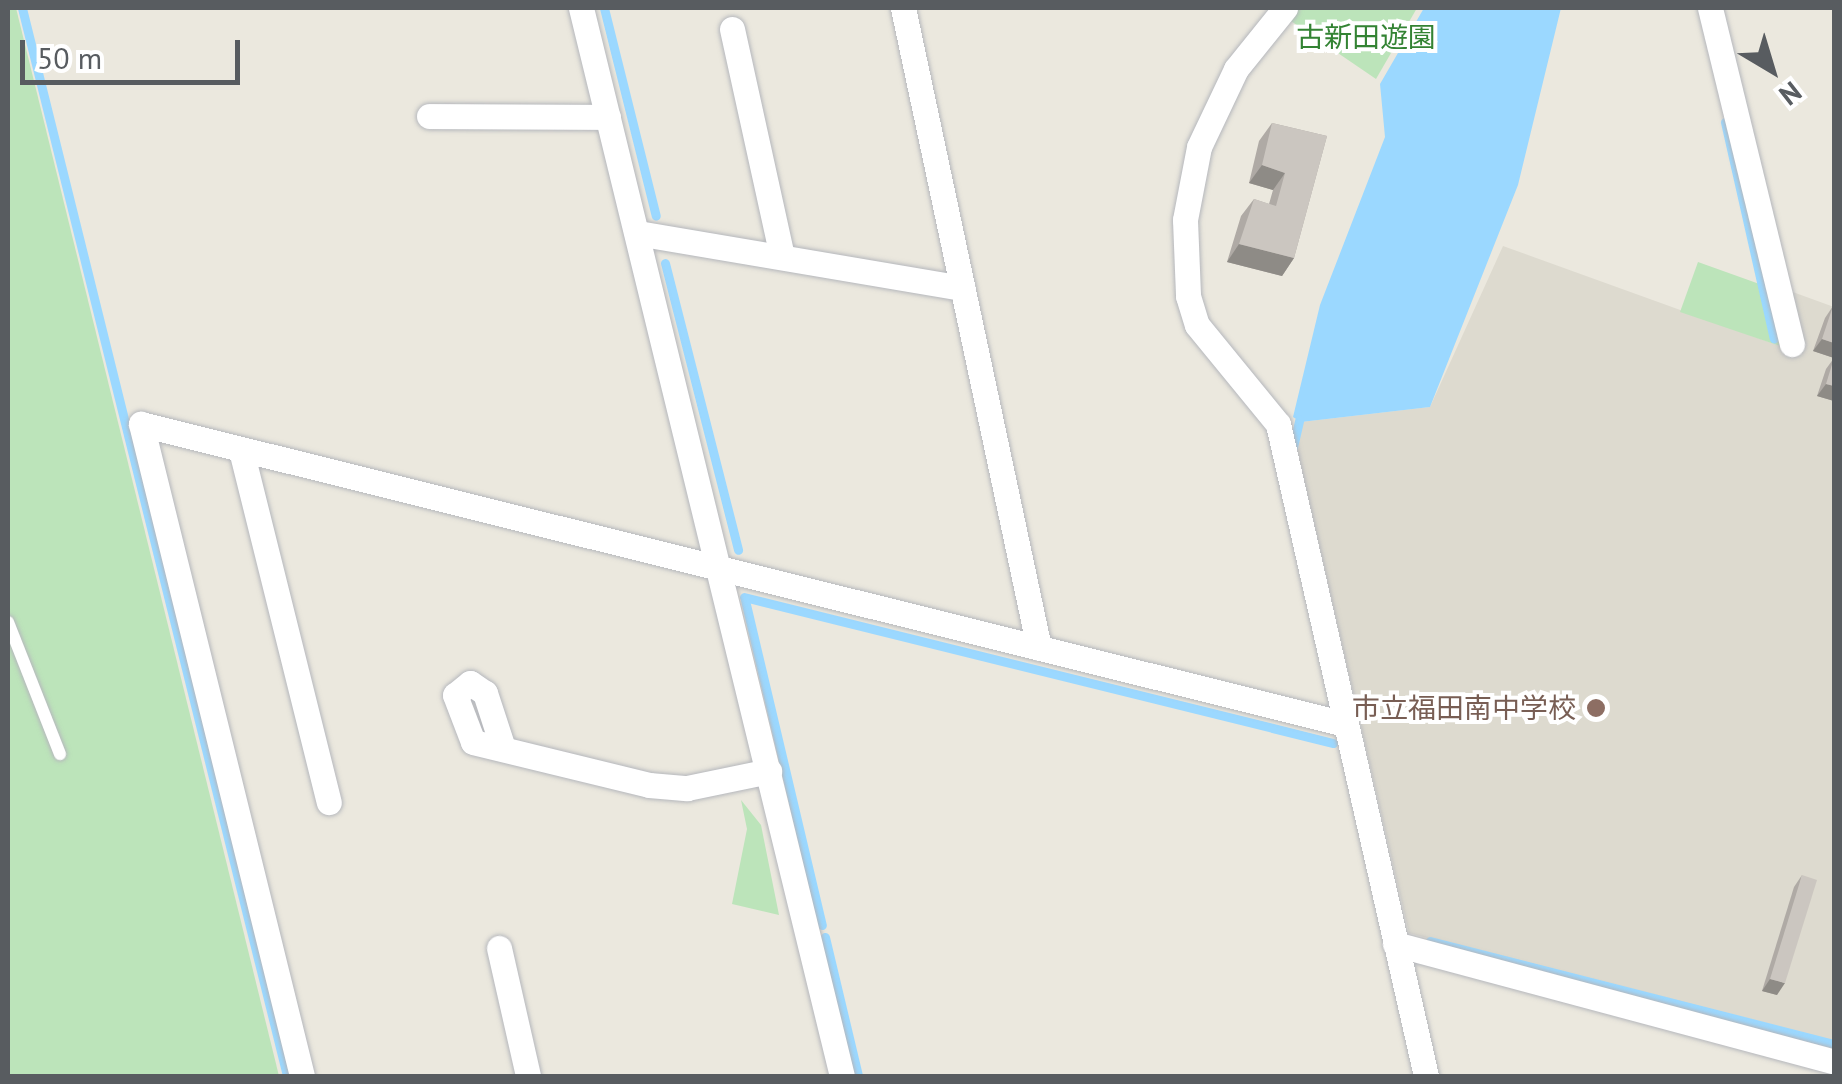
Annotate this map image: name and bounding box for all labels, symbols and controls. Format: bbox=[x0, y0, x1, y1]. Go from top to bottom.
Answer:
scale bar bbox=[25, 20, 245, 82]
park label: 古新田遊園 bbox=[1296, 20, 1436, 54]
north arrow bbox=[1722, 20, 1822, 120]
text: 50 m bbox=[37, 38, 102, 77]
text: N bbox=[1772, 74, 1809, 114]
place label: 市立福田南中学校 bbox=[1352, 691, 1576, 725]
marker: 市立福田南中学校 bbox=[1585, 697, 1607, 719]

